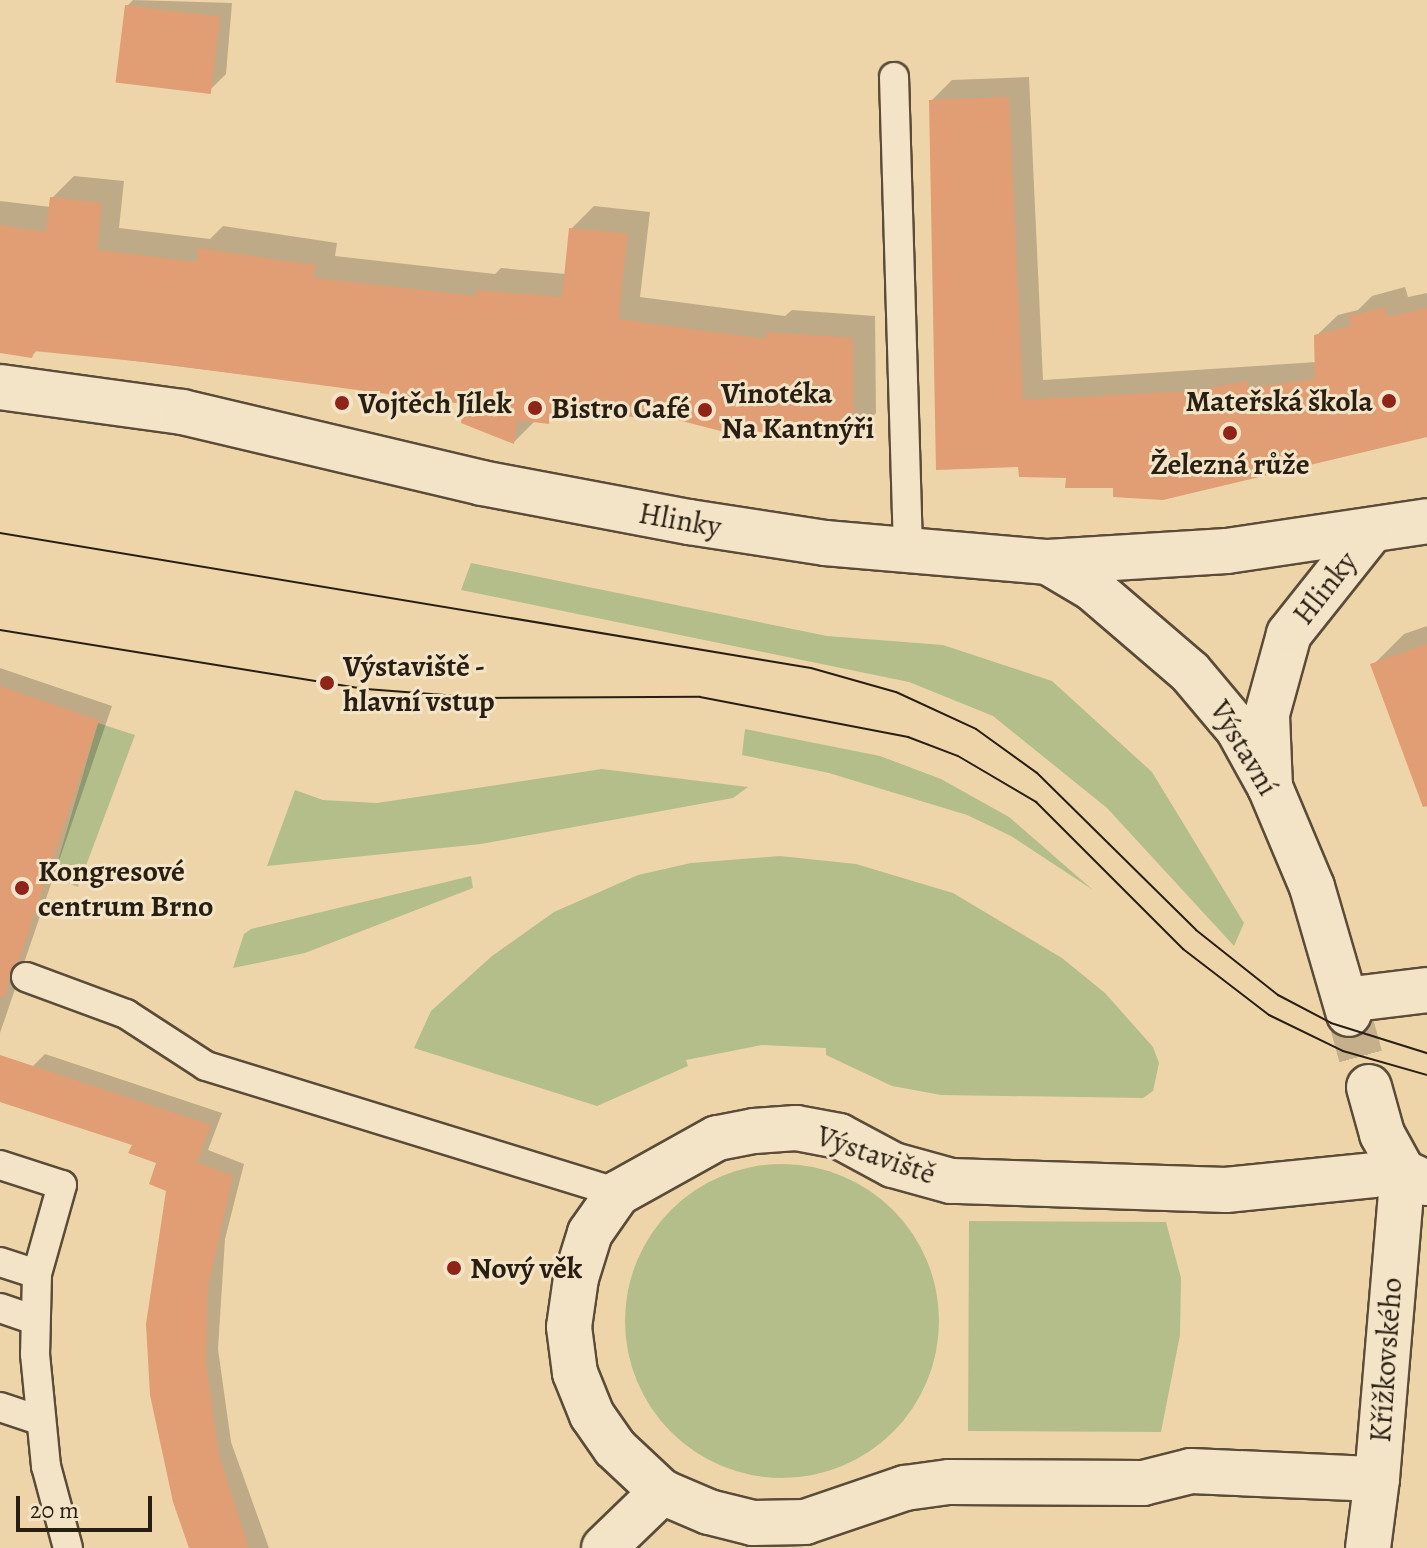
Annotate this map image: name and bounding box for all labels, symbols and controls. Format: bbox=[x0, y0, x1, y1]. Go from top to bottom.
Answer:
place label: Vinotéka Na Kantnýři bbox=[721, 375, 874, 446]
place label: Mateřská škola bbox=[1185, 383, 1373, 419]
place label: Vojtěch Jílek bbox=[358, 385, 512, 421]
place label: Bistro Café bbox=[551, 390, 690, 426]
marker: Mateřská škola bbox=[1380, 392, 1398, 410]
marker: Vojtěch Jílek bbox=[333, 394, 351, 412]
marker: Bistro Café bbox=[526, 399, 544, 417]
marker: Vinotéka Na Kantnýři bbox=[696, 401, 714, 419]
marker: Železná růže bbox=[1221, 424, 1239, 442]
place label: Železná růže bbox=[1150, 446, 1310, 482]
street label: Hlinky bbox=[636, 495, 724, 545]
street label: Hlinky bbox=[1285, 544, 1365, 632]
place label: Výstaviště - hlavní vstup bbox=[343, 648, 495, 718]
marker: Výstaviště - hlavní vstup bbox=[318, 674, 336, 692]
street label: Výstavní bbox=[1202, 694, 1286, 802]
place label: Kongresové centrum Brno bbox=[38, 853, 214, 924]
marker: Kongresové centrum Brno bbox=[13, 879, 31, 897]
street label: Výstaviště bbox=[812, 1118, 940, 1192]
place label: Nový věk bbox=[470, 1250, 582, 1286]
marker: Nový věk bbox=[445, 1259, 463, 1277]
street label: Křížkovského bbox=[1362, 1276, 1410, 1444]
scale bar bbox=[20, 1480, 156, 1530]
text: 20 m bbox=[30, 1494, 79, 1526]

